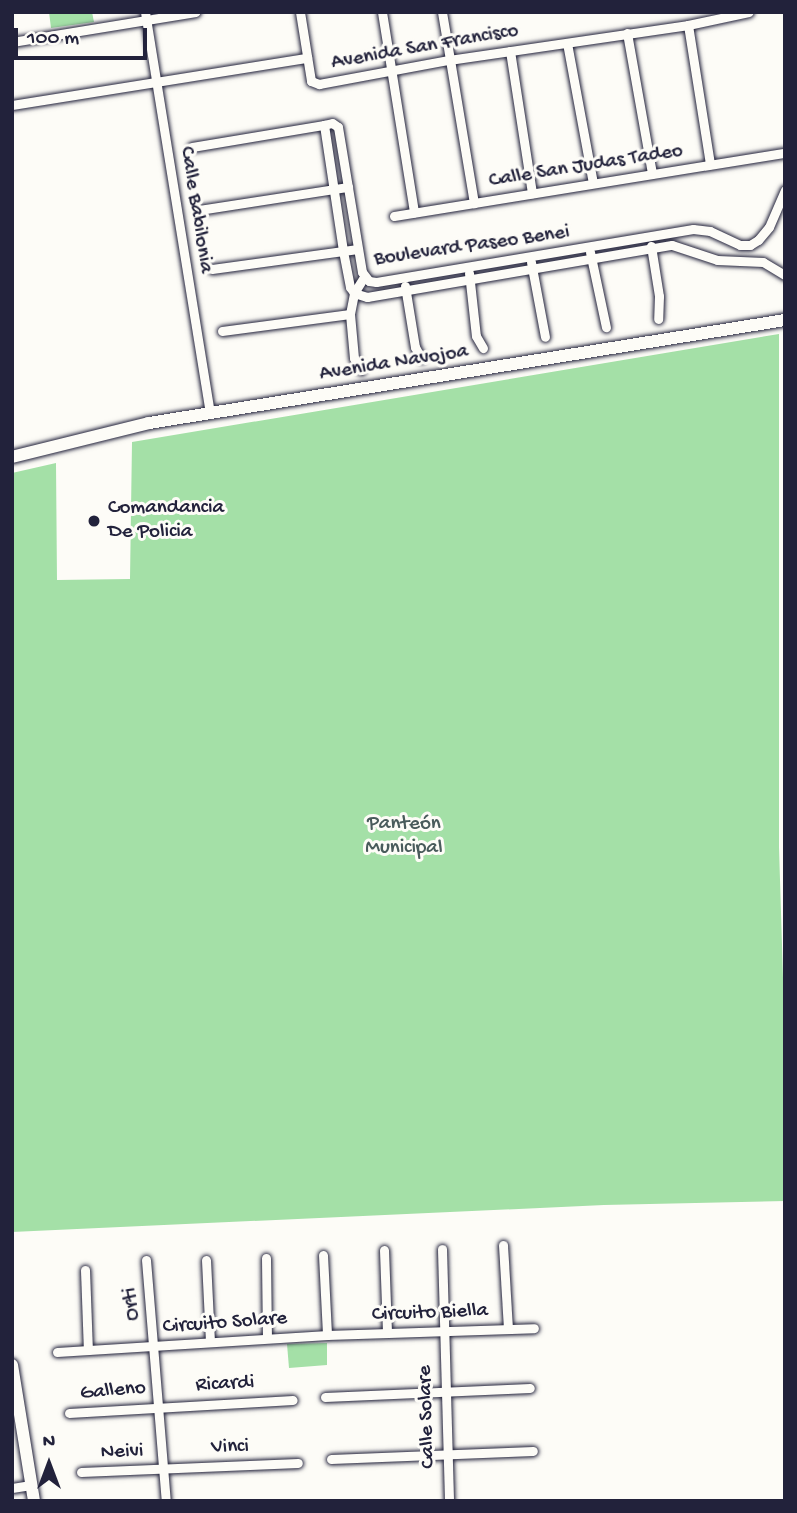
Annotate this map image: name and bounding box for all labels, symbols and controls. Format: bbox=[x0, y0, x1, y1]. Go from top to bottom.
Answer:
scale bar bbox=[18, 14, 150, 58]
street label: Avenida San Francisco bbox=[329, 19, 521, 77]
text: 100 m bbox=[27, 27, 79, 52]
street label: Calle San Judas Tadeo bbox=[487, 139, 685, 195]
street label: Calle Babilonia bbox=[173, 145, 217, 275]
street label: Boulevard Paseo Benei bbox=[373, 221, 571, 273]
street label: Avenida Navojoa bbox=[318, 340, 470, 388]
place label: Comandancia De Policia bbox=[108, 496, 224, 546]
marker: Comandancia De Policia bbox=[86, 513, 102, 529]
park label: Panteón Municipal bbox=[365, 812, 443, 862]
street label: Orti bbox=[119, 1286, 147, 1322]
street label: Circuito Biella bbox=[371, 1299, 489, 1329]
street label: Circuito Solare bbox=[162, 1307, 288, 1341]
street label: Calle Solare bbox=[414, 1365, 442, 1469]
street label: Ricardi bbox=[195, 1371, 255, 1399]
street label: Galleno bbox=[79, 1377, 147, 1407]
north arrow bbox=[14, 1429, 84, 1499]
text: N bbox=[43, 1431, 55, 1454]
street label: Vinci bbox=[211, 1435, 249, 1461]
street label: Neivi bbox=[100, 1440, 144, 1466]

